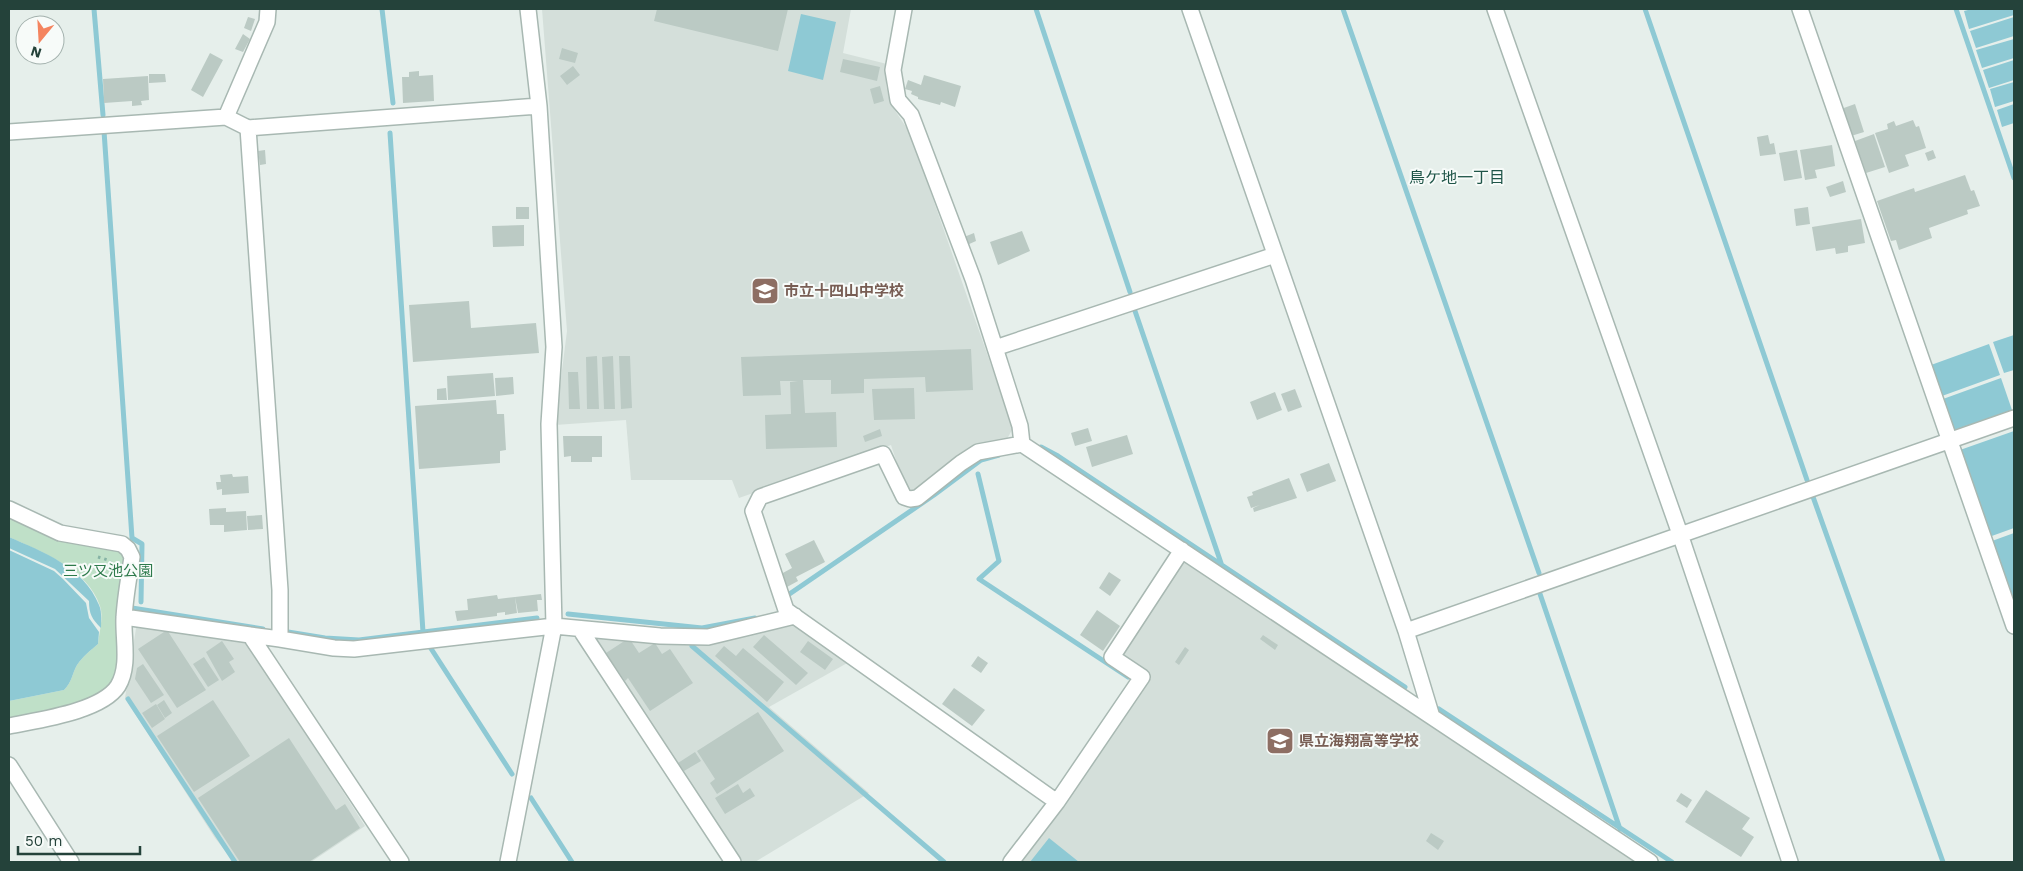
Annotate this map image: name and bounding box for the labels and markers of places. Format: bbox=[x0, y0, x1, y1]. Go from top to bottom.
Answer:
school or university icon: 市立十四山中学校 bbox=[750, 276, 780, 306]
place label: 市立十四山中学校 bbox=[784, 282, 904, 300]
school or university icon: 県立海翔高等学校 bbox=[1265, 726, 1295, 756]
place label: 県立海翔高等学校 bbox=[1299, 732, 1419, 750]

